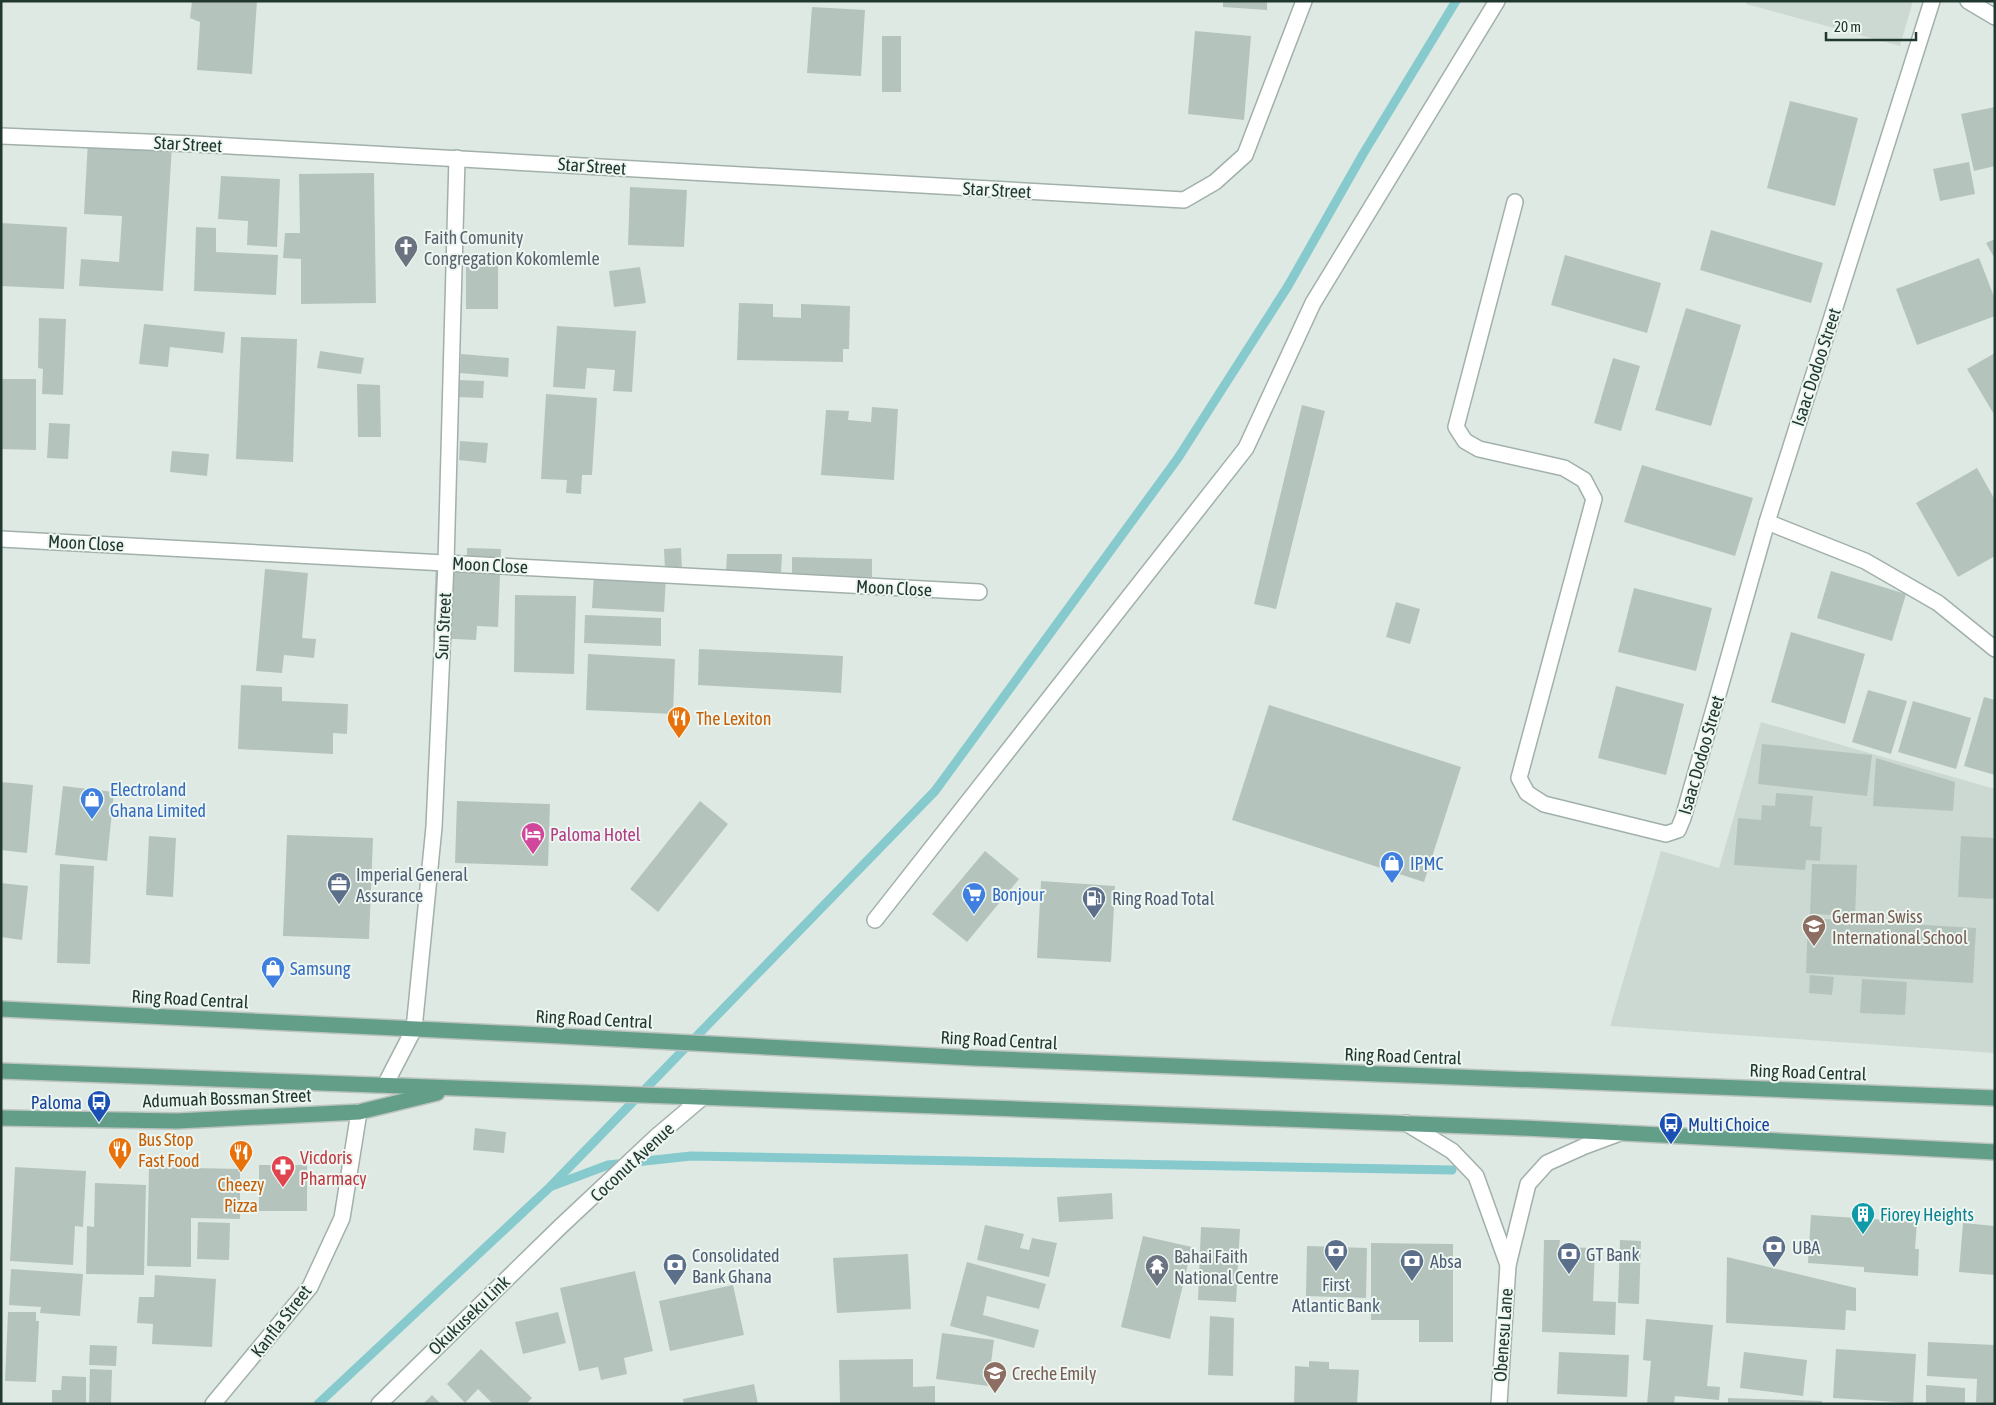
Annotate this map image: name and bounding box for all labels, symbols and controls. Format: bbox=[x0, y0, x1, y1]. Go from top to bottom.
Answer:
scale bar bbox=[1826, 10, 1916, 42]
text: 20 m bbox=[1834, 18, 1861, 35]
street label: Star Street bbox=[153, 132, 223, 156]
street label: Star Street bbox=[557, 153, 627, 179]
street label: Star Street bbox=[962, 178, 1032, 202]
place label: Faith Comunity Congregation Kokomlemle bbox=[424, 227, 600, 269]
church icon: Faith Comunity Congregation Kokomlemle bbox=[393, 234, 419, 268]
street label: Isaac Dodoo Street bbox=[1787, 305, 1845, 429]
street label: Moon Close bbox=[48, 531, 124, 555]
street label: Moon Close bbox=[452, 553, 528, 577]
street label: Moon Close bbox=[856, 576, 932, 600]
street label: Sun Street bbox=[431, 592, 455, 660]
street label: Isaac Dodoo Street bbox=[1674, 693, 1728, 817]
restaurant icon: The Lexiton bbox=[666, 705, 692, 739]
place label: The Lexiton bbox=[696, 708, 771, 729]
place label: Electroland Ghana Limited bbox=[110, 779, 206, 821]
shop icon: Electroland Ghana Limited bbox=[79, 786, 105, 820]
hotel icon: Paloma Hotel bbox=[520, 821, 546, 855]
place label: Paloma Hotel bbox=[550, 824, 641, 845]
shop icon: IPMC bbox=[1379, 850, 1405, 884]
place label: IPMC bbox=[1410, 853, 1444, 874]
place label: Imperial General Assurance bbox=[356, 864, 468, 906]
office icon: Imperial General Assurance bbox=[326, 871, 352, 905]
supermarket icon: Bonjour bbox=[961, 881, 987, 915]
place label: Bonjour bbox=[992, 884, 1045, 905]
fuel station icon: Ring Road Total bbox=[1081, 885, 1107, 919]
place label: Ring Road Total bbox=[1112, 888, 1215, 909]
place label: German Swiss International School bbox=[1832, 906, 1968, 948]
school or university icon: German Swiss International School bbox=[1801, 913, 1827, 947]
shop icon: Samsung bbox=[260, 955, 286, 989]
place label: Samsung bbox=[290, 958, 351, 979]
street label: Ring Road Central bbox=[131, 985, 249, 1013]
street label: Ring Road Central bbox=[535, 1005, 653, 1033]
street label: Ring Road Central bbox=[940, 1026, 1058, 1054]
street label: Ring Road Central bbox=[1344, 1043, 1462, 1069]
street label: Ring Road Central bbox=[1749, 1059, 1867, 1085]
street label: Adumuah Bossman Street bbox=[142, 1085, 312, 1111]
bus stop icon: Paloma bbox=[86, 1089, 112, 1123]
place label: Paloma bbox=[31, 1092, 82, 1113]
bus stop icon: Multi Choice bbox=[1658, 1111, 1684, 1145]
place label: Multi Choice bbox=[1688, 1114, 1770, 1135]
street label: Coconut Avenue bbox=[586, 1118, 678, 1206]
place label: Bus Stop Fast Food bbox=[138, 1129, 200, 1171]
restaurant icon: Bus Stop Fast Food bbox=[107, 1136, 133, 1170]
restaurant icon: Cheezy Pizza bbox=[228, 1139, 254, 1173]
place label: Vicdoris Pharmacy bbox=[300, 1147, 367, 1189]
pharmacy icon: Vicdoris Pharmacy bbox=[270, 1154, 296, 1188]
place label: Cheezy Pizza bbox=[218, 1174, 264, 1216]
building icon: Fiorey Heights bbox=[1850, 1201, 1876, 1235]
place label: Fiorey Heights bbox=[1880, 1204, 1974, 1225]
bank icon: UBA bbox=[1761, 1234, 1787, 1268]
place label: UBA bbox=[1792, 1237, 1820, 1258]
bank icon: First Atlantic Bank bbox=[1323, 1238, 1349, 1272]
bank icon: GT Bank bbox=[1556, 1241, 1582, 1275]
place label: GT Bank bbox=[1586, 1244, 1640, 1265]
place label: Consolidated Bank Ghana bbox=[692, 1245, 780, 1287]
place label: Bahai Faith National Centre bbox=[1174, 1246, 1279, 1288]
bank icon: Absa bbox=[1399, 1248, 1425, 1282]
place label: Absa bbox=[1430, 1251, 1462, 1272]
bank icon: Consolidated Bank Ghana bbox=[662, 1252, 688, 1286]
temple icon: Bahai Faith National Centre bbox=[1144, 1253, 1170, 1287]
street label: Okukuseku Link bbox=[424, 1271, 514, 1359]
place label: First Atlantic Bank bbox=[1292, 1274, 1380, 1316]
street label: Kanfla Street bbox=[246, 1281, 316, 1361]
street label: Obenesu Lane bbox=[1489, 1287, 1517, 1383]
school or university icon: Creche Emily bbox=[982, 1360, 1008, 1394]
place label: Creche Emily bbox=[1012, 1363, 1096, 1384]

